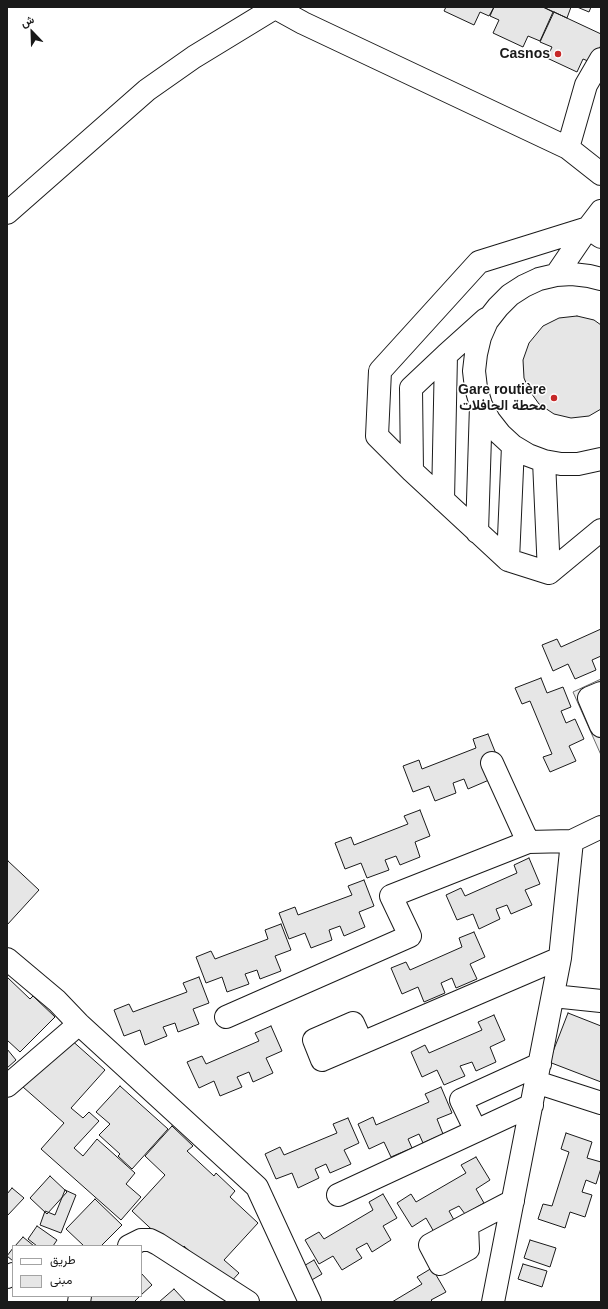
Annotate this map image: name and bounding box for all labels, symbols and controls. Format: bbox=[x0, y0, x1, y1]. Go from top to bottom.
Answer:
north arrow bbox=[12, 12, 52, 52]
text: ش bbox=[19, 13, 36, 29]
place label: Casnos bbox=[499, 46, 550, 62]
marker: Casnos bbox=[553, 49, 563, 59]
place label: Gare routière محطة الحافلات bbox=[458, 382, 546, 414]
marker: Gare routière محطة الحافلات bbox=[549, 393, 559, 403]
legend bbox=[12, 1245, 142, 1297]
text: طريق bbox=[50, 1253, 75, 1267]
text: مبنى bbox=[50, 1273, 72, 1287]

